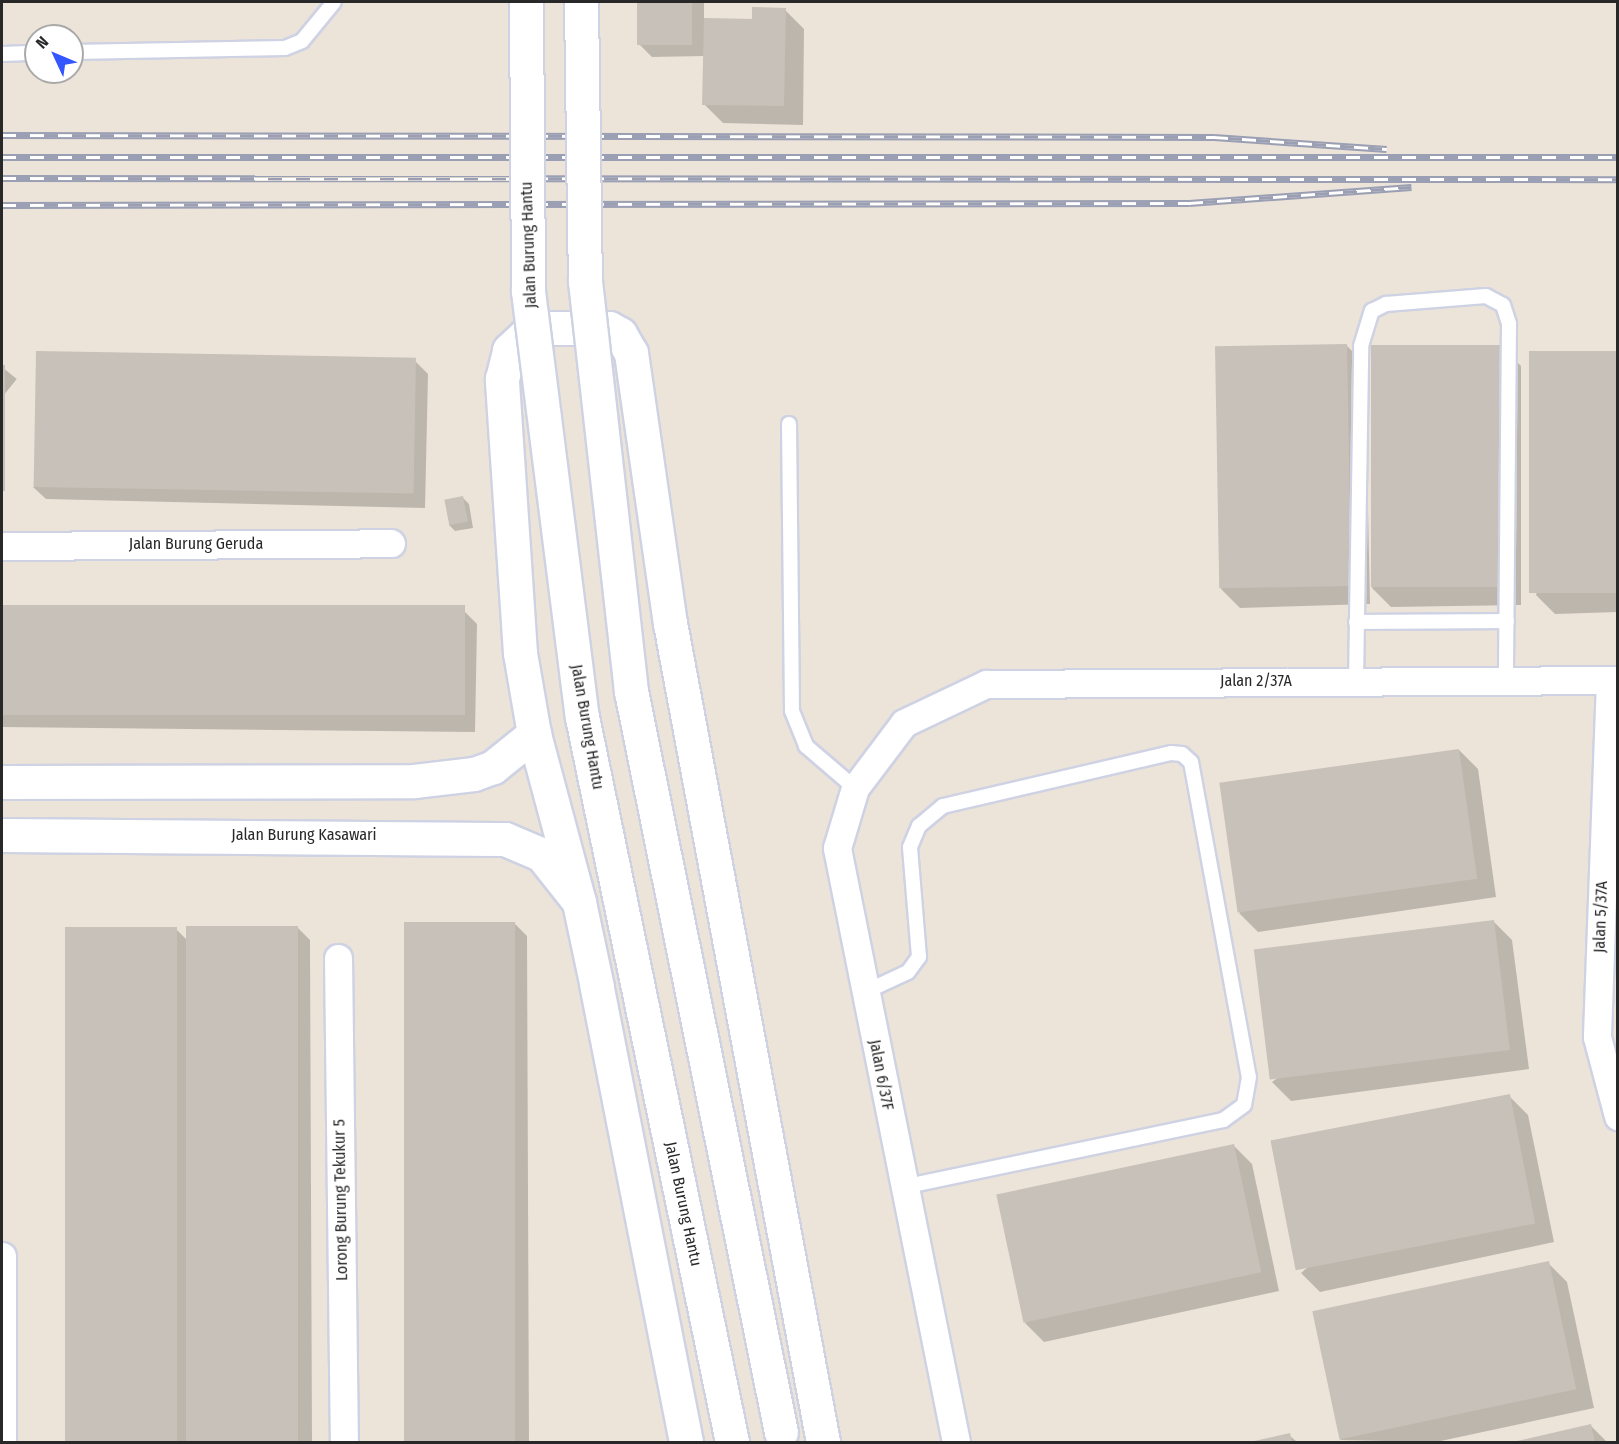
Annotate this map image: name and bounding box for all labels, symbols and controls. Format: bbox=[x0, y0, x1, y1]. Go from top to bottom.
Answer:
north arrow bbox=[24, 24, 84, 84]
text: N bbox=[32, 32, 52, 53]
street label: Jalan Burung Hantu bbox=[517, 181, 541, 309]
street label: Jalan Burung Geruda bbox=[129, 534, 263, 554]
street label: Jalan Burung Hantu bbox=[567, 663, 607, 791]
street label: Jalan 2/37A bbox=[1220, 671, 1292, 691]
street label: Jalan Burung Kasawari bbox=[231, 825, 377, 845]
street label: Jalan 5/37A bbox=[1590, 881, 1612, 953]
street label: Jalan 6/37F bbox=[865, 1038, 897, 1112]
street label: Lorong Burung Tekukur 5 bbox=[330, 1119, 352, 1281]
street label: Jalan Burung Hantu bbox=[660, 1140, 706, 1268]

